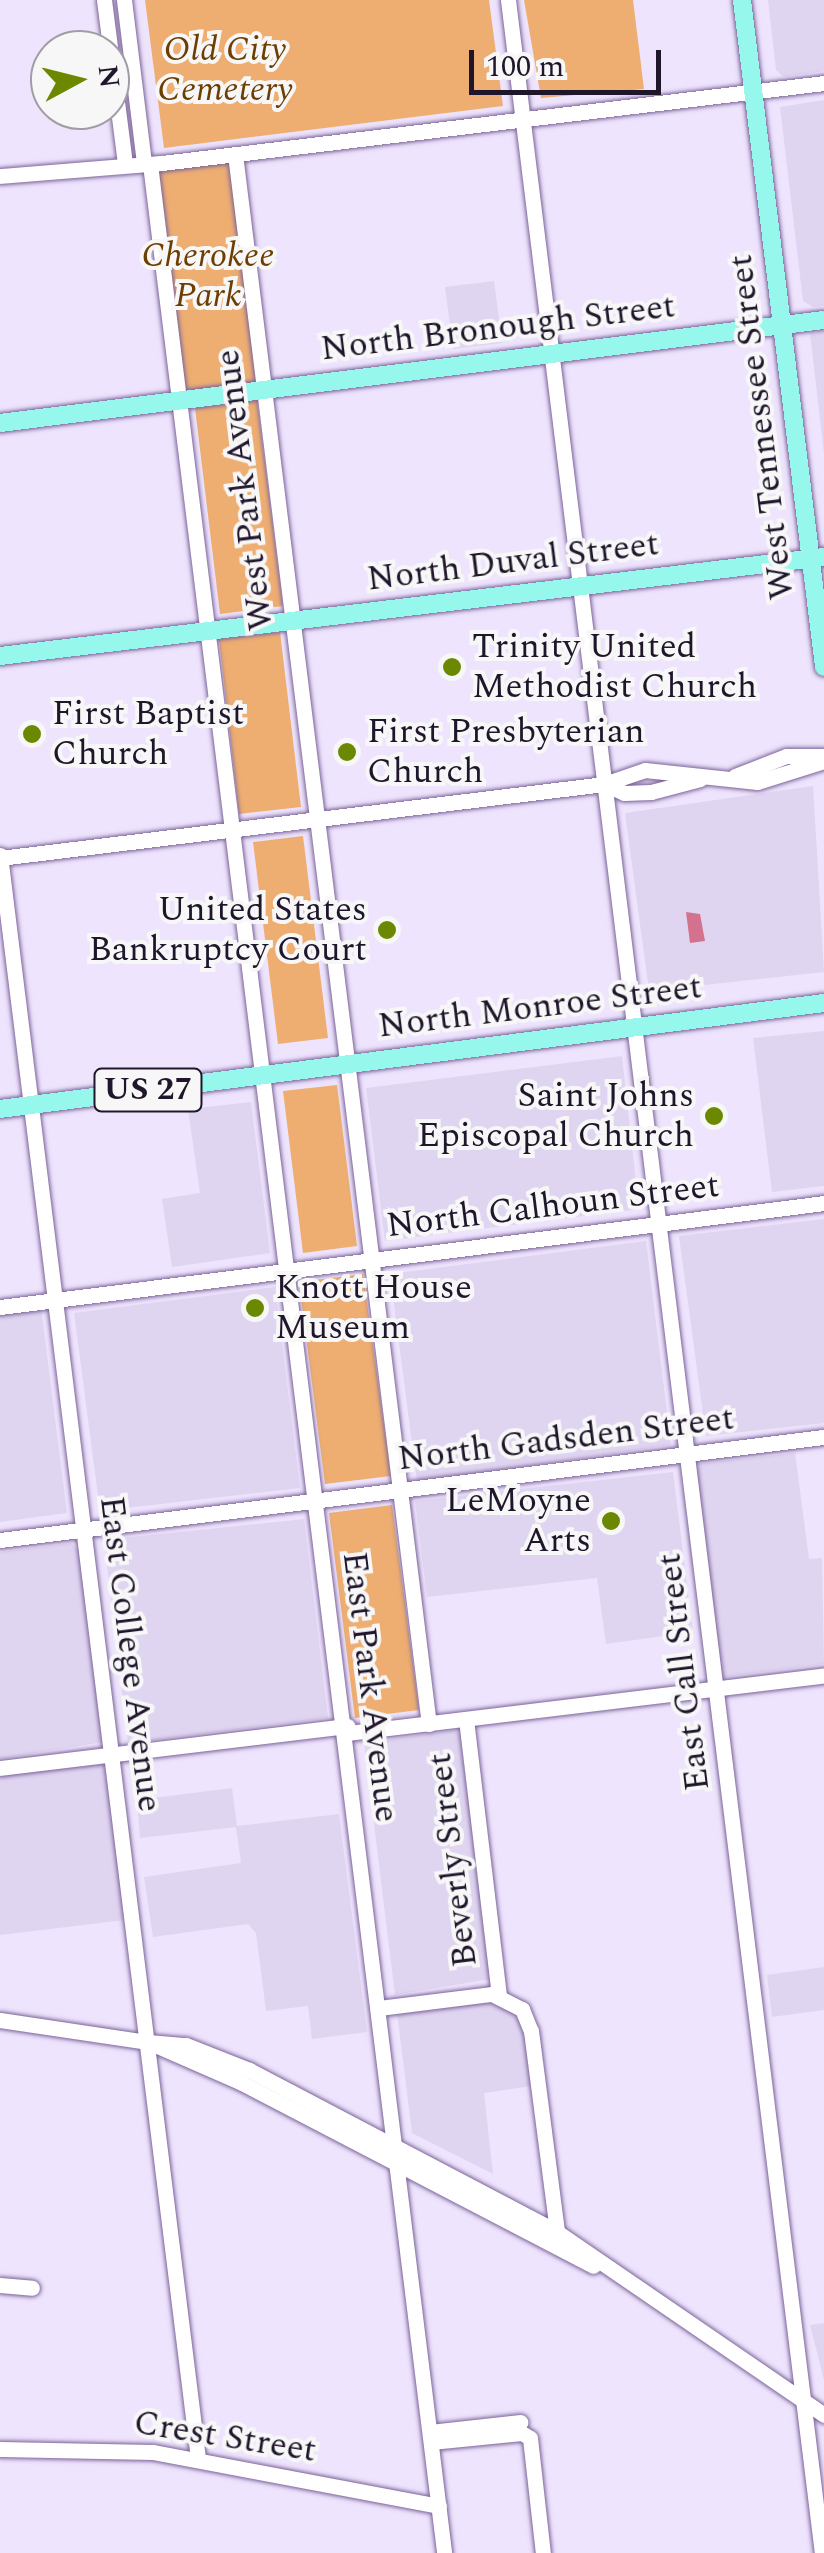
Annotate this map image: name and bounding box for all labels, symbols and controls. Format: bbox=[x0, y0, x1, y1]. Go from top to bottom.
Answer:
park label: Old City Cemetery bbox=[157, 29, 293, 111]
north arrow bbox=[30, 30, 130, 130]
scale bar bbox=[474, 30, 666, 92]
text: 100 m bbox=[486, 44, 564, 90]
text: N bbox=[86, 63, 131, 90]
park label: Cherokee Park bbox=[141, 235, 275, 317]
street label: West Tennessee Street bbox=[720, 252, 804, 602]
street label: North Bronough Street bbox=[318, 285, 678, 371]
street label: West Park Avenue bbox=[207, 347, 283, 633]
street label: North Duval Street bbox=[365, 523, 661, 601]
place label: Trinity United Methodist Church bbox=[472, 626, 757, 708]
marker: Trinity United Methodist Church bbox=[441, 656, 463, 678]
place label: First Baptist Church bbox=[52, 693, 244, 775]
place label: First Presbyterian Church bbox=[367, 711, 645, 793]
marker: First Baptist Church bbox=[21, 723, 43, 745]
marker: First Presbyterian Church bbox=[336, 741, 358, 763]
place label: United States Bankruptcy Court bbox=[89, 889, 367, 971]
marker: United States Bankruptcy Court bbox=[376, 919, 398, 941]
street label: North Monroe Street bbox=[376, 966, 704, 1048]
road number: US 27 bbox=[93, 1063, 203, 1117]
place label: Saint Johns Episcopal Church bbox=[417, 1075, 694, 1157]
marker: Saint Johns Episcopal Church bbox=[703, 1105, 725, 1127]
street label: North Calhoun Street bbox=[384, 1165, 722, 1247]
place label: Knott House Museum bbox=[275, 1267, 472, 1349]
marker: Knott House Museum bbox=[244, 1297, 266, 1319]
street label: North Gadsden Street bbox=[395, 1398, 737, 1480]
place label: LeMoyne Arts bbox=[445, 1480, 591, 1562]
street label: East College Avenue bbox=[90, 1494, 170, 1814]
marker: LeMoyne Arts bbox=[600, 1510, 622, 1532]
street label: East Park Avenue bbox=[333, 1549, 407, 1825]
street label: East Call Street bbox=[649, 1551, 719, 1793]
street label: Beverly Street bbox=[419, 1750, 487, 1970]
street label: Crest Street bbox=[131, 2402, 319, 2472]

